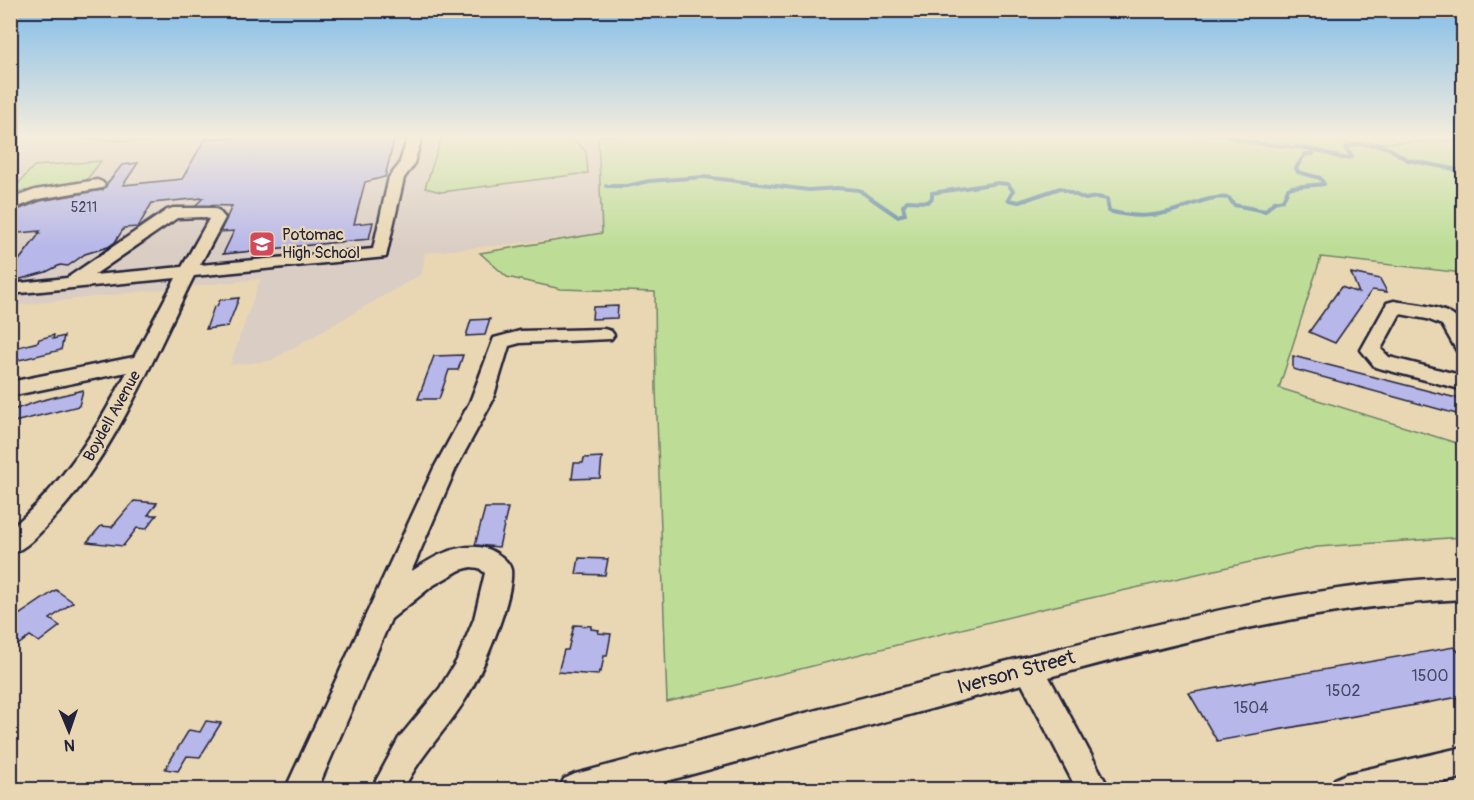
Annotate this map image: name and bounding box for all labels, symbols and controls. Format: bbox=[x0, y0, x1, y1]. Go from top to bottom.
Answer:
house number: 5211 bbox=[71, 199, 97, 216]
place label: Potomac High School bbox=[282, 225, 360, 263]
school or university icon: Potomac High School bbox=[247, 229, 277, 259]
street label: Boydell Avenue bbox=[79, 367, 145, 465]
street label: Iverson Street bbox=[954, 644, 1079, 700]
house number: 1500 bbox=[1412, 666, 1448, 686]
house number: 1502 bbox=[1326, 681, 1360, 701]
house number: 1504 bbox=[1233, 698, 1269, 718]
north arrow bbox=[39, 701, 99, 761]
text: N bbox=[64, 735, 75, 755]

